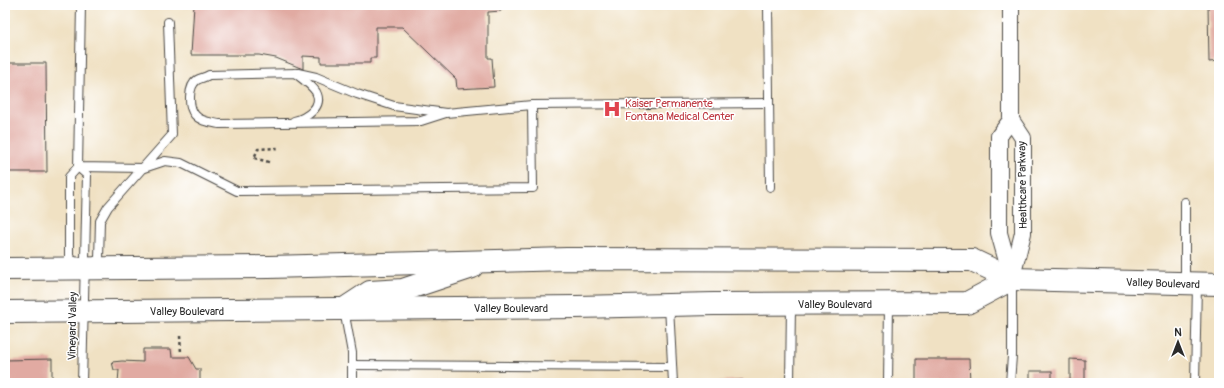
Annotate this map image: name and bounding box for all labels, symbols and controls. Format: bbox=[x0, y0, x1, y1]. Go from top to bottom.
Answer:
place label: Kaiser Permanente Fontana Medical Center bbox=[625, 97, 734, 123]
hospital icon: Kaiser Permanente Fontana Medical Center bbox=[602, 99, 622, 119]
street label: Healthcare Parkway bbox=[1015, 141, 1030, 229]
street label: Valley Boulevard bbox=[1126, 276, 1200, 291]
street label: Vineyard Valley bbox=[65, 291, 80, 360]
street label: Valley Boulevard bbox=[798, 298, 872, 311]
street label: Valley Boulevard bbox=[474, 302, 548, 315]
street label: Valley Boulevard bbox=[150, 305, 224, 318]
north arrow bbox=[1158, 322, 1198, 362]
text: N bbox=[1174, 326, 1182, 339]

